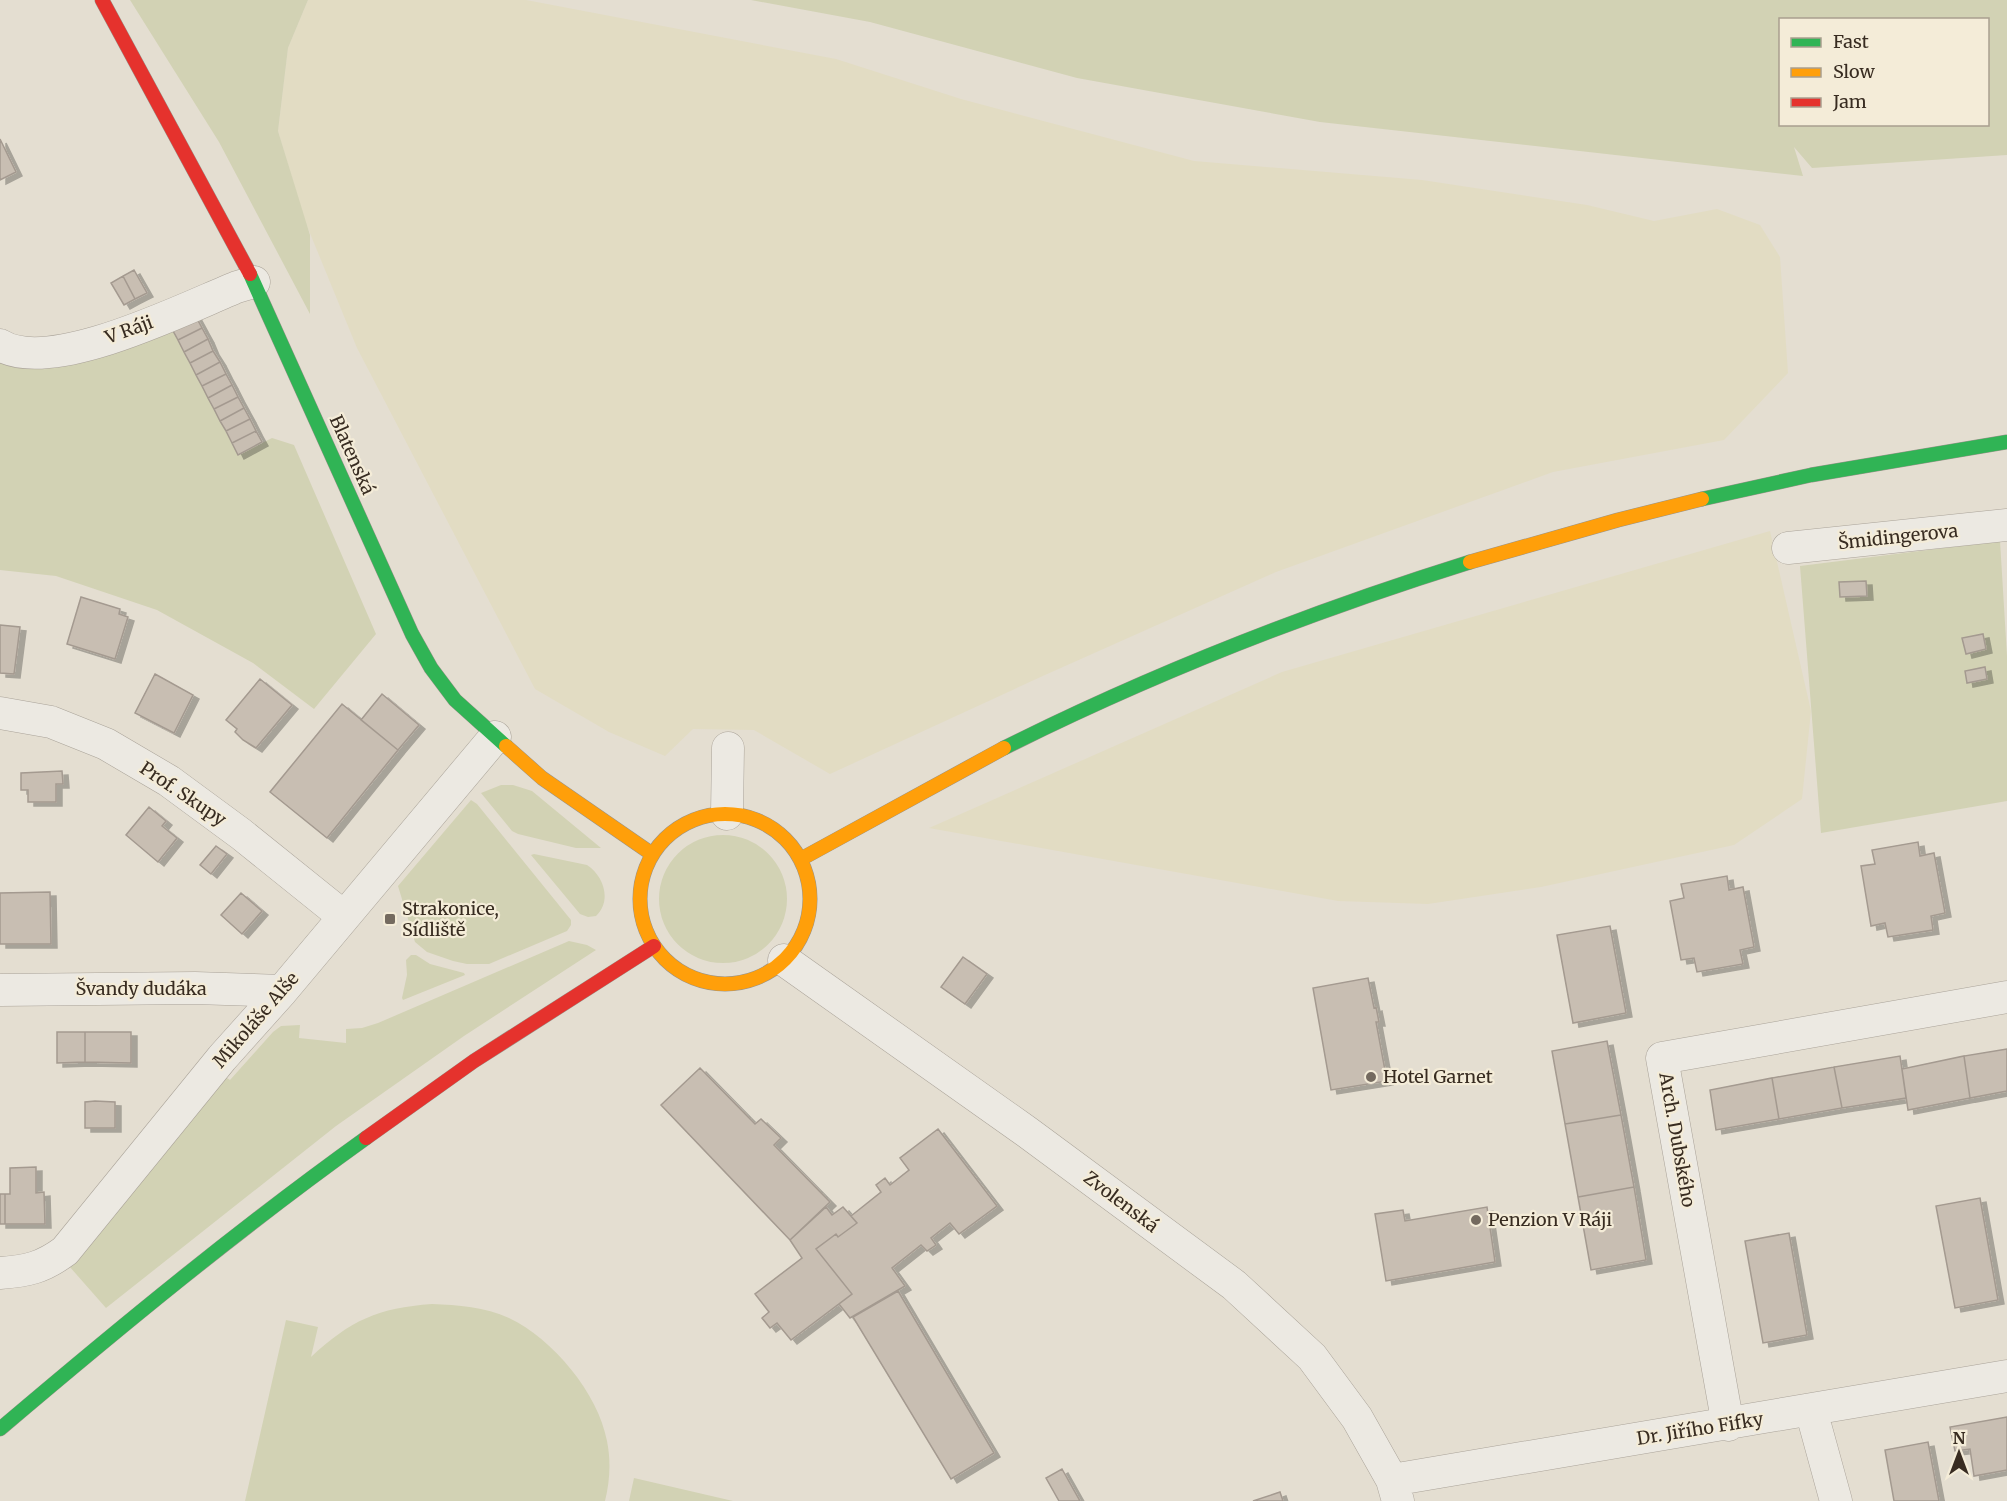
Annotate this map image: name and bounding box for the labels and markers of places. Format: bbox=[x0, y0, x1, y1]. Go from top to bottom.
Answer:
place label: Strakonice, Sídliště bbox=[402, 897, 499, 941]
marker: Strakonice, Sídliště bbox=[383, 912, 397, 926]
place label: Hotel Garnet bbox=[1383, 1065, 1493, 1088]
marker: Hotel Garnet bbox=[1364, 1070, 1378, 1084]
place label: Penzion V Ráji bbox=[1488, 1208, 1612, 1231]
marker: Penzion V Ráji bbox=[1469, 1213, 1483, 1227]

